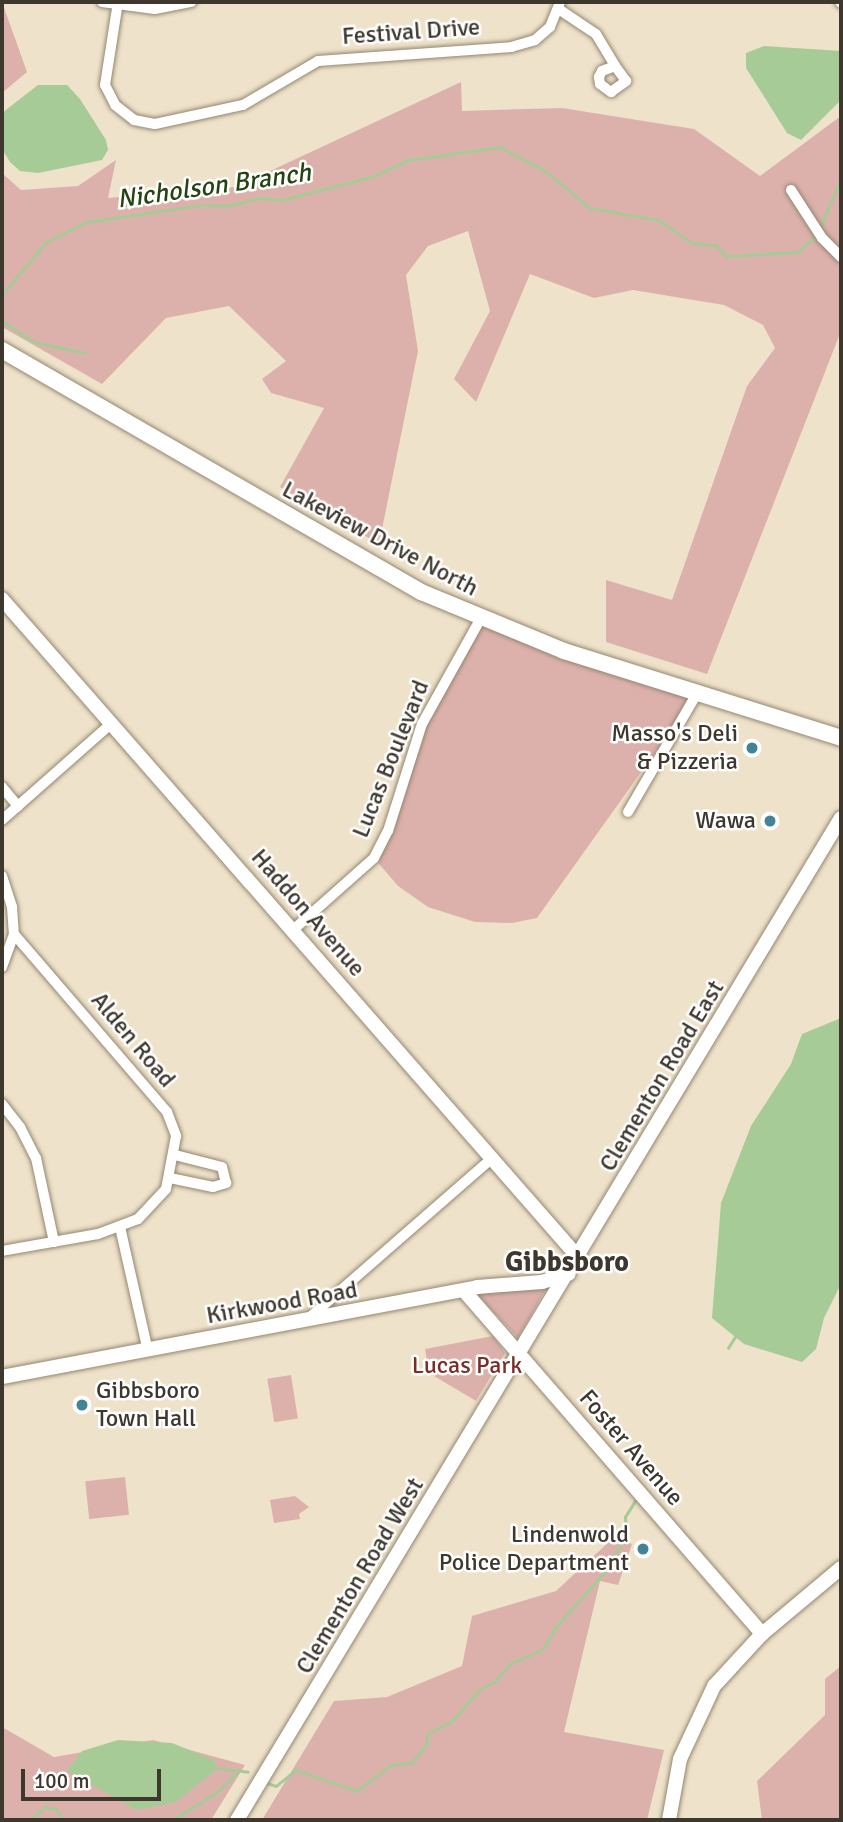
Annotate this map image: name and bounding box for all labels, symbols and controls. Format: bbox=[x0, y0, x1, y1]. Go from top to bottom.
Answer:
street label: Festival Drive bbox=[341, 13, 481, 51]
water label: Nicholson Branch bbox=[115, 158, 313, 216]
street label: Lakeview Drive North bbox=[277, 475, 483, 603]
street label: Lucas Boulevard bbox=[346, 676, 436, 842]
place label: Masso's Deli & Pizzeria bbox=[611, 720, 738, 776]
marker: Masso's Deli & Pizzeria bbox=[744, 740, 760, 756]
place label: Wawa bbox=[695, 807, 756, 835]
marker: Wawa bbox=[762, 813, 778, 829]
street label: Haddon Avenue bbox=[245, 843, 371, 983]
street label: Clementon Road East bbox=[594, 975, 730, 1177]
street label: Alden Road bbox=[85, 986, 181, 1094]
district label: Gibbsboro bbox=[505, 1245, 629, 1279]
street label: Kirkwood Road bbox=[204, 1276, 360, 1330]
park label: Lucas Park bbox=[412, 1352, 522, 1380]
place label: Gibbsboro Town Hall bbox=[96, 1377, 200, 1433]
street label: Foster Avenue bbox=[573, 1384, 689, 1512]
marker: Gibbsboro Town Hall bbox=[74, 1397, 90, 1413]
street label: Clementon Road West bbox=[290, 1473, 430, 1679]
place label: Lindenwold Police Department bbox=[439, 1521, 629, 1577]
marker: Lindenwold Police Department bbox=[635, 1541, 651, 1557]
scale bar bbox=[24, 1756, 164, 1800]
text: 100 m bbox=[34, 1768, 89, 1794]

